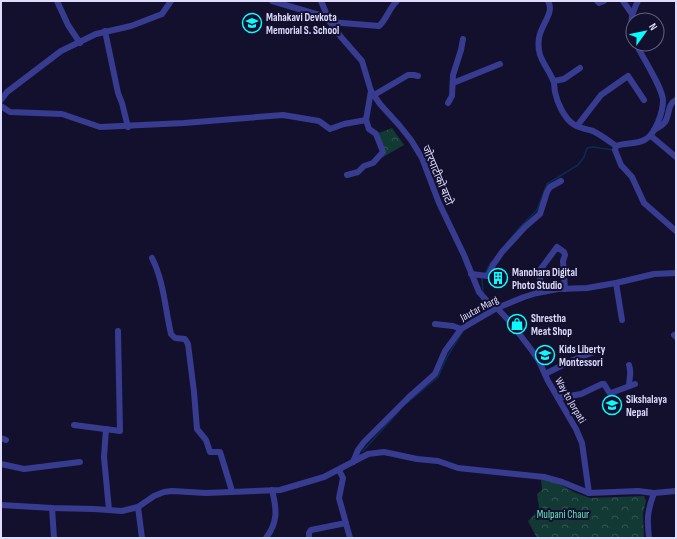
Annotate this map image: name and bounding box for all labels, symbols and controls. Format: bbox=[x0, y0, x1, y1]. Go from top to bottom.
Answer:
place label: Mahakavi Devkota Memorial S. School bbox=[266, 11, 339, 37]
school or university icon: Mahakavi Devkota Memorial S. School bbox=[241, 12, 263, 34]
north arrow bbox=[625, 12, 665, 52]
text: N bbox=[646, 21, 660, 33]
street label: जोरपाटीको बाटो bbox=[419, 143, 456, 207]
place label: Manohara Digital Photo Studio bbox=[512, 266, 577, 292]
building icon: Manohara Digital Photo Studio bbox=[487, 267, 509, 289]
street label: Jautar Marg bbox=[457, 293, 501, 324]
place label: Shrestha Meat Shop bbox=[531, 312, 572, 338]
shop icon: Shrestha Meat Shop bbox=[506, 313, 528, 335]
place label: Kids Liberty Montessori bbox=[559, 343, 606, 369]
school or university icon: Kids Liberty Montessori bbox=[534, 344, 556, 366]
street label: Way to Jorpati bbox=[552, 375, 589, 425]
place label: Sikshalaya Nepal bbox=[626, 393, 667, 419]
school or university icon: Sikshalaya Nepal bbox=[601, 394, 623, 416]
park label: Mulpani Chaur bbox=[537, 508, 589, 521]

